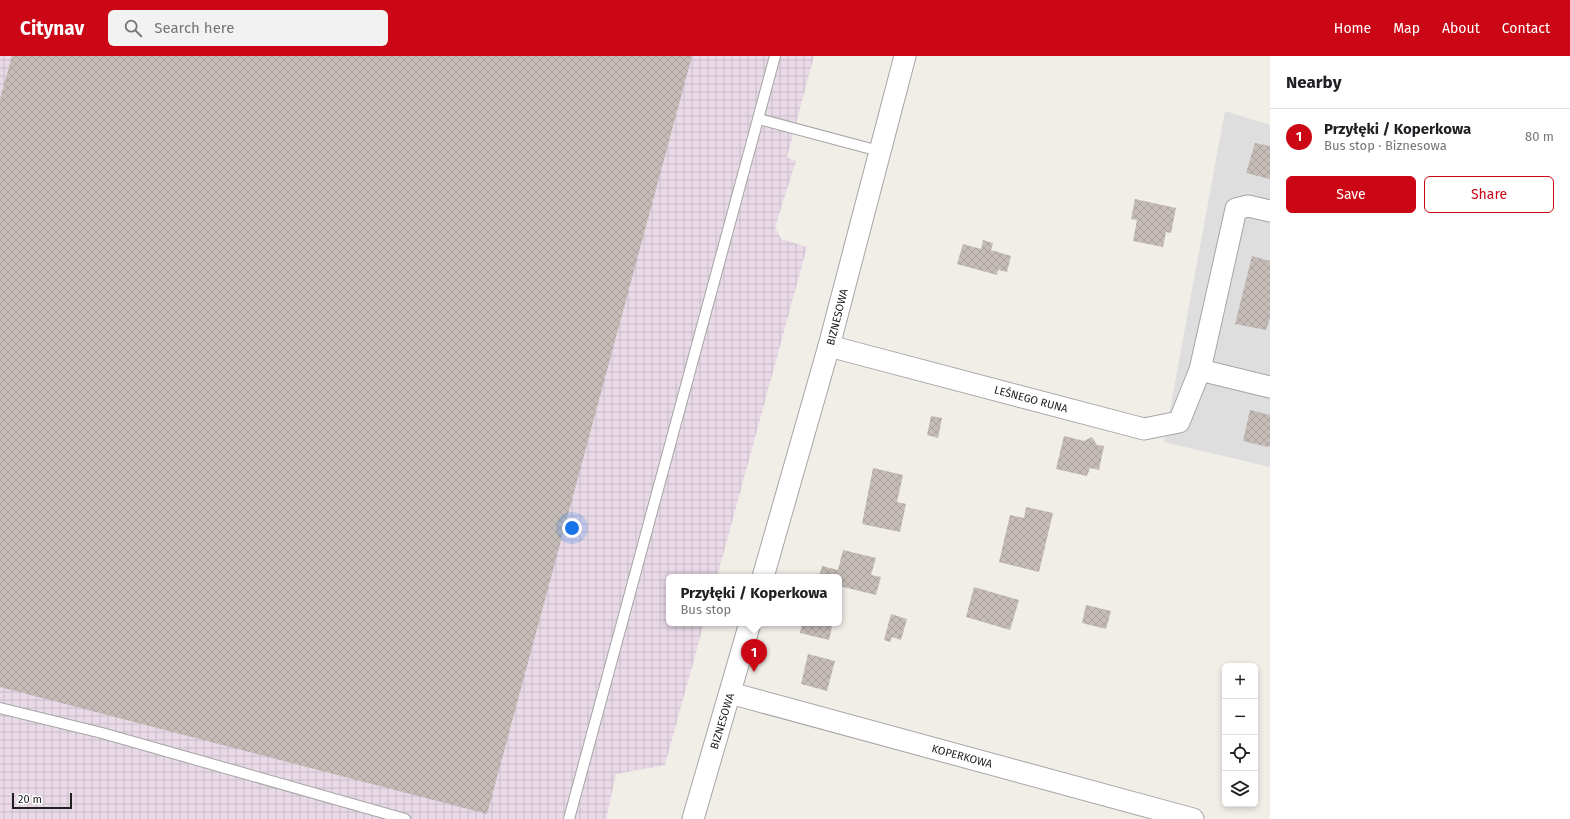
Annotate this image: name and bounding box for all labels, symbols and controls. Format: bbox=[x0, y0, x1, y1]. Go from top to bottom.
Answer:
search box bbox=[108, 10, 388, 46]
text: Citynav bbox=[20, 17, 84, 40]
icon: search bbox=[122, 17, 144, 39]
text: Search here bbox=[154, 19, 234, 37]
text: Home bbox=[1334, 20, 1371, 37]
text: Map bbox=[1393, 20, 1420, 37]
text: About bbox=[1442, 20, 1480, 37]
text: Contact bbox=[1502, 20, 1550, 37]
text: Nearby bbox=[1286, 72, 1341, 93]
text: Przyłęki / Koperkowa bbox=[1324, 120, 1471, 138]
text: 1 bbox=[1296, 129, 1302, 144]
text: 80 m bbox=[1525, 129, 1554, 144]
text: Bus stop · Biznesowa bbox=[1324, 138, 1447, 153]
button: Save bbox=[1286, 176, 1416, 213]
button: Share bbox=[1424, 176, 1554, 213]
street label: BIZNESOWA bbox=[824, 287, 851, 347]
street label: LEŚNEGO RUNA bbox=[993, 382, 1070, 416]
your location bbox=[562, 518, 582, 538]
popup bbox=[666, 574, 842, 626]
text: Przyłęki / Koperkowa bbox=[680, 584, 828, 602]
text: Bus stop bbox=[680, 602, 731, 617]
pin: 1 bbox=[741, 639, 767, 672]
map controls bbox=[1222, 663, 1258, 807]
button: + bbox=[1222, 663, 1258, 699]
street label: BIZNESOWA bbox=[708, 691, 737, 751]
button: − bbox=[1222, 699, 1258, 735]
button: locate bbox=[1222, 735, 1258, 771]
street label: KOPERKOWA bbox=[930, 742, 994, 771]
button: layers bbox=[1222, 771, 1258, 807]
scale bar bbox=[12, 791, 72, 810]
text: 20 m bbox=[18, 793, 42, 806]

